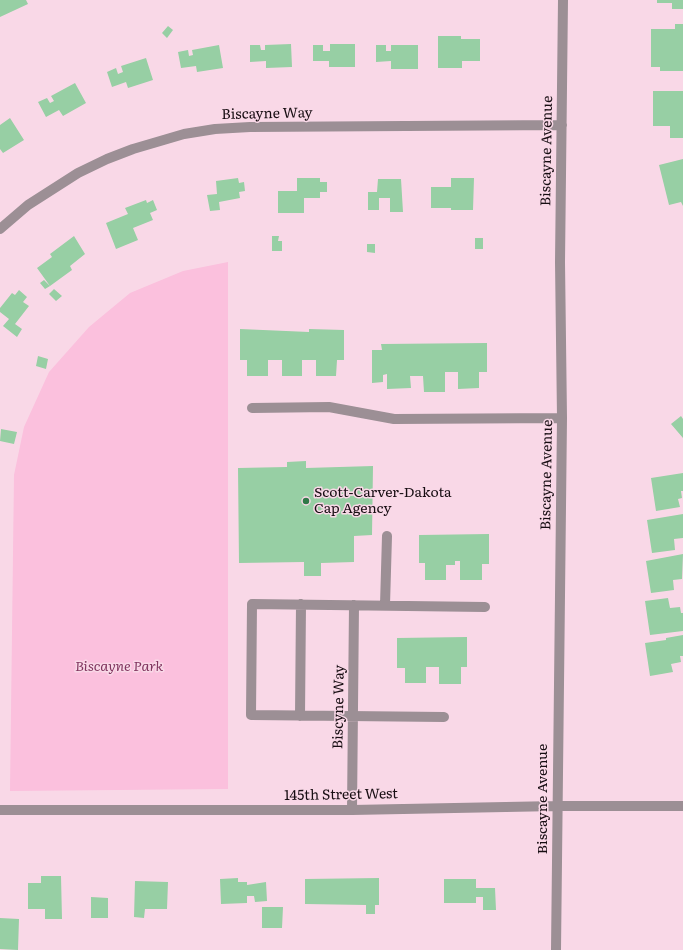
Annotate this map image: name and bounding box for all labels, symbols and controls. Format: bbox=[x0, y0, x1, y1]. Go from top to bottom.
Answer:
street label: Biscayne Avenue bbox=[538, 96, 556, 206]
street label: Biscayne Way bbox=[221, 105, 313, 123]
street label: Biscayne Avenue bbox=[538, 420, 556, 530]
place label: Scott-Carver-Dakota Cap Agency bbox=[314, 485, 452, 518]
marker: Scott-Carver-Dakota Cap Agency bbox=[301, 496, 311, 506]
park label: Biscayne Park bbox=[75, 659, 163, 675]
street label: Biscyne Way bbox=[330, 665, 348, 749]
street label: Biscayne Avenue bbox=[535, 744, 551, 854]
street label: 145th Street West bbox=[284, 786, 398, 804]

